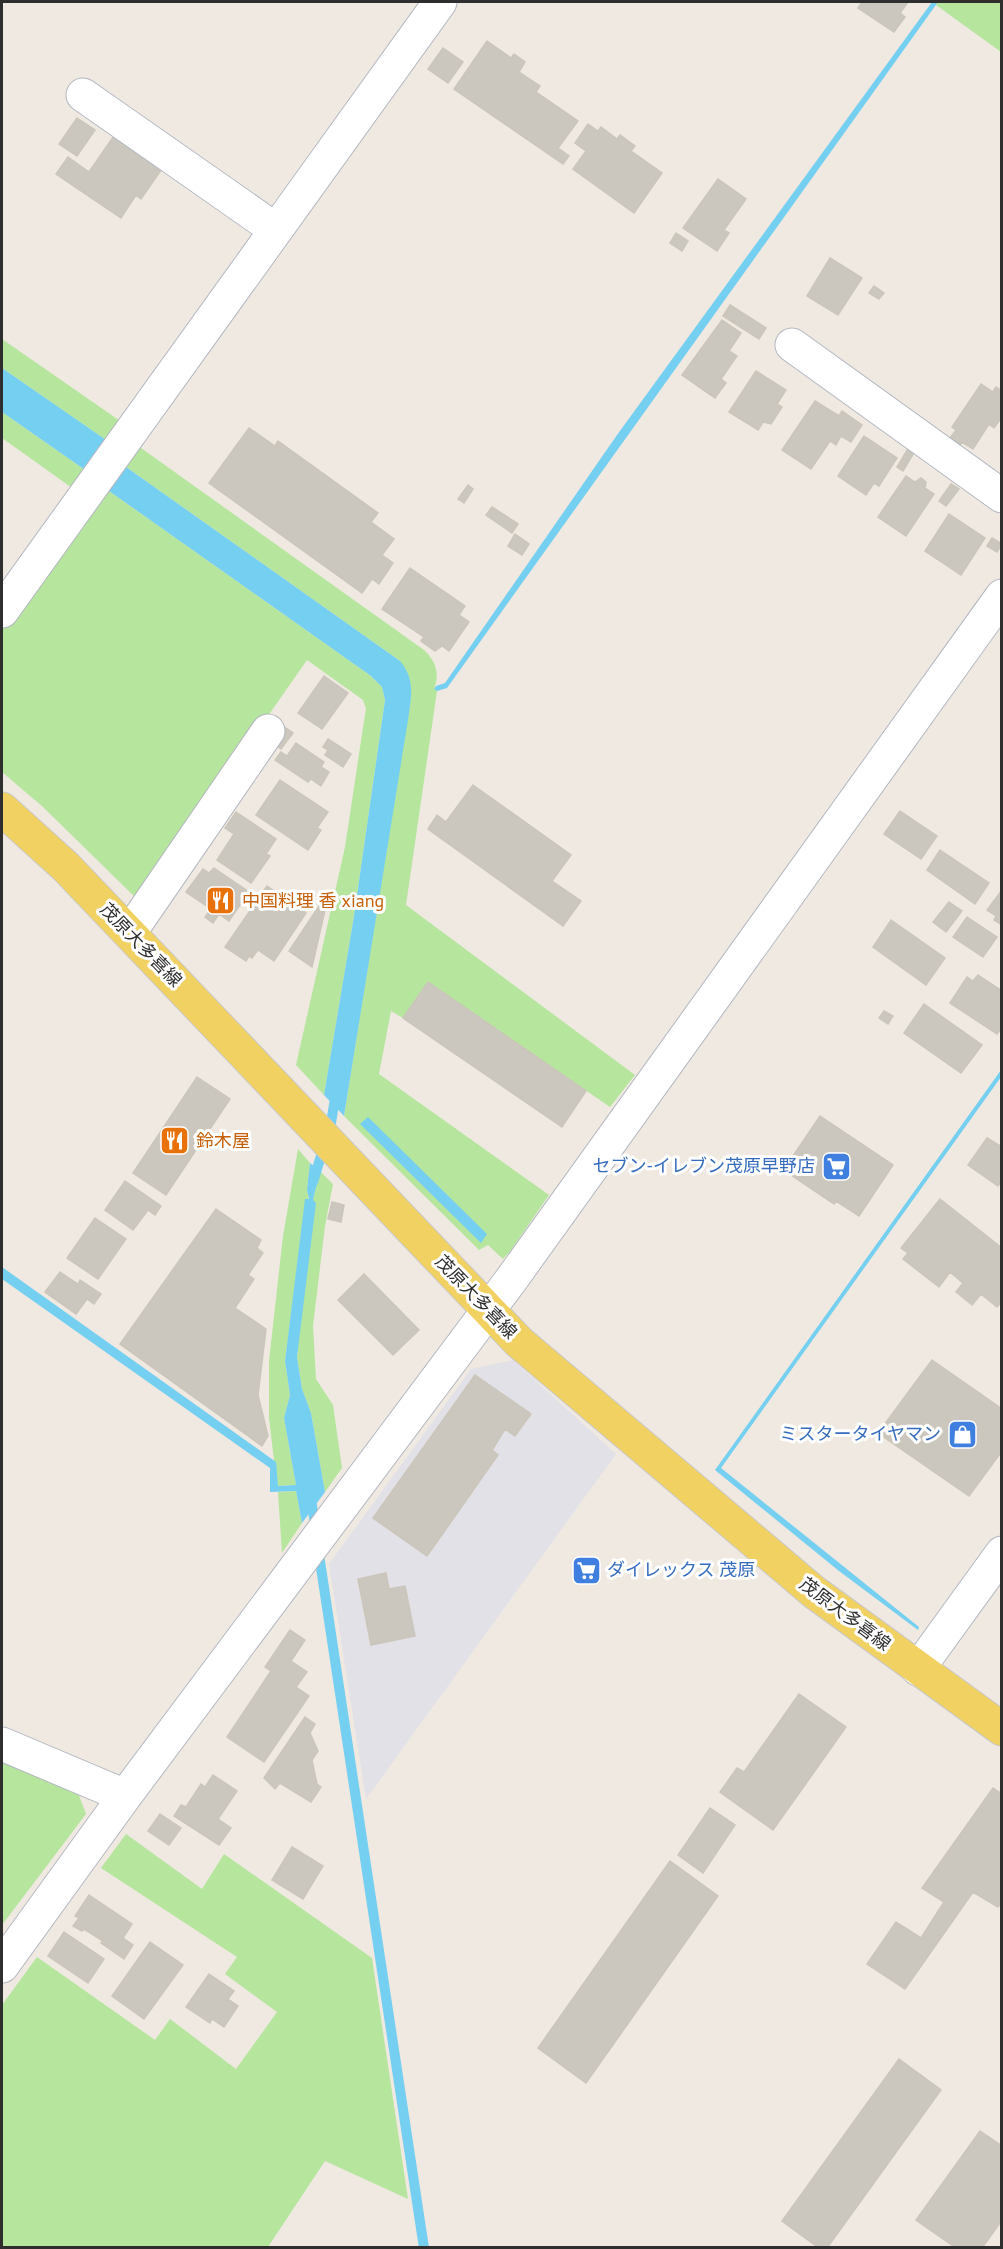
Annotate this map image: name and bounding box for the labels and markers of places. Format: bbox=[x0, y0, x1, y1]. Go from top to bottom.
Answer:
restaurant icon: 中国料理 香 xiang bbox=[205, 885, 237, 917]
place label: 中国料理 香 xiang bbox=[242, 889, 384, 912]
restaurant icon: 鈴木屋 bbox=[159, 1125, 191, 1157]
place label: 鈴木屋 bbox=[196, 1129, 250, 1152]
supermarket icon: セブン-イレブン茂原早野店 bbox=[820, 1150, 852, 1182]
place label: セブン-イレブン茂原早野店 bbox=[593, 1154, 815, 1177]
shop icon: ミスタータイヤマン bbox=[946, 1418, 978, 1450]
place label: ミスタータイヤマン bbox=[780, 1422, 941, 1445]
supermarket icon: ダイレックス 茂原 bbox=[570, 1554, 602, 1586]
place label: ダイレックス 茂原 bbox=[607, 1558, 755, 1581]

